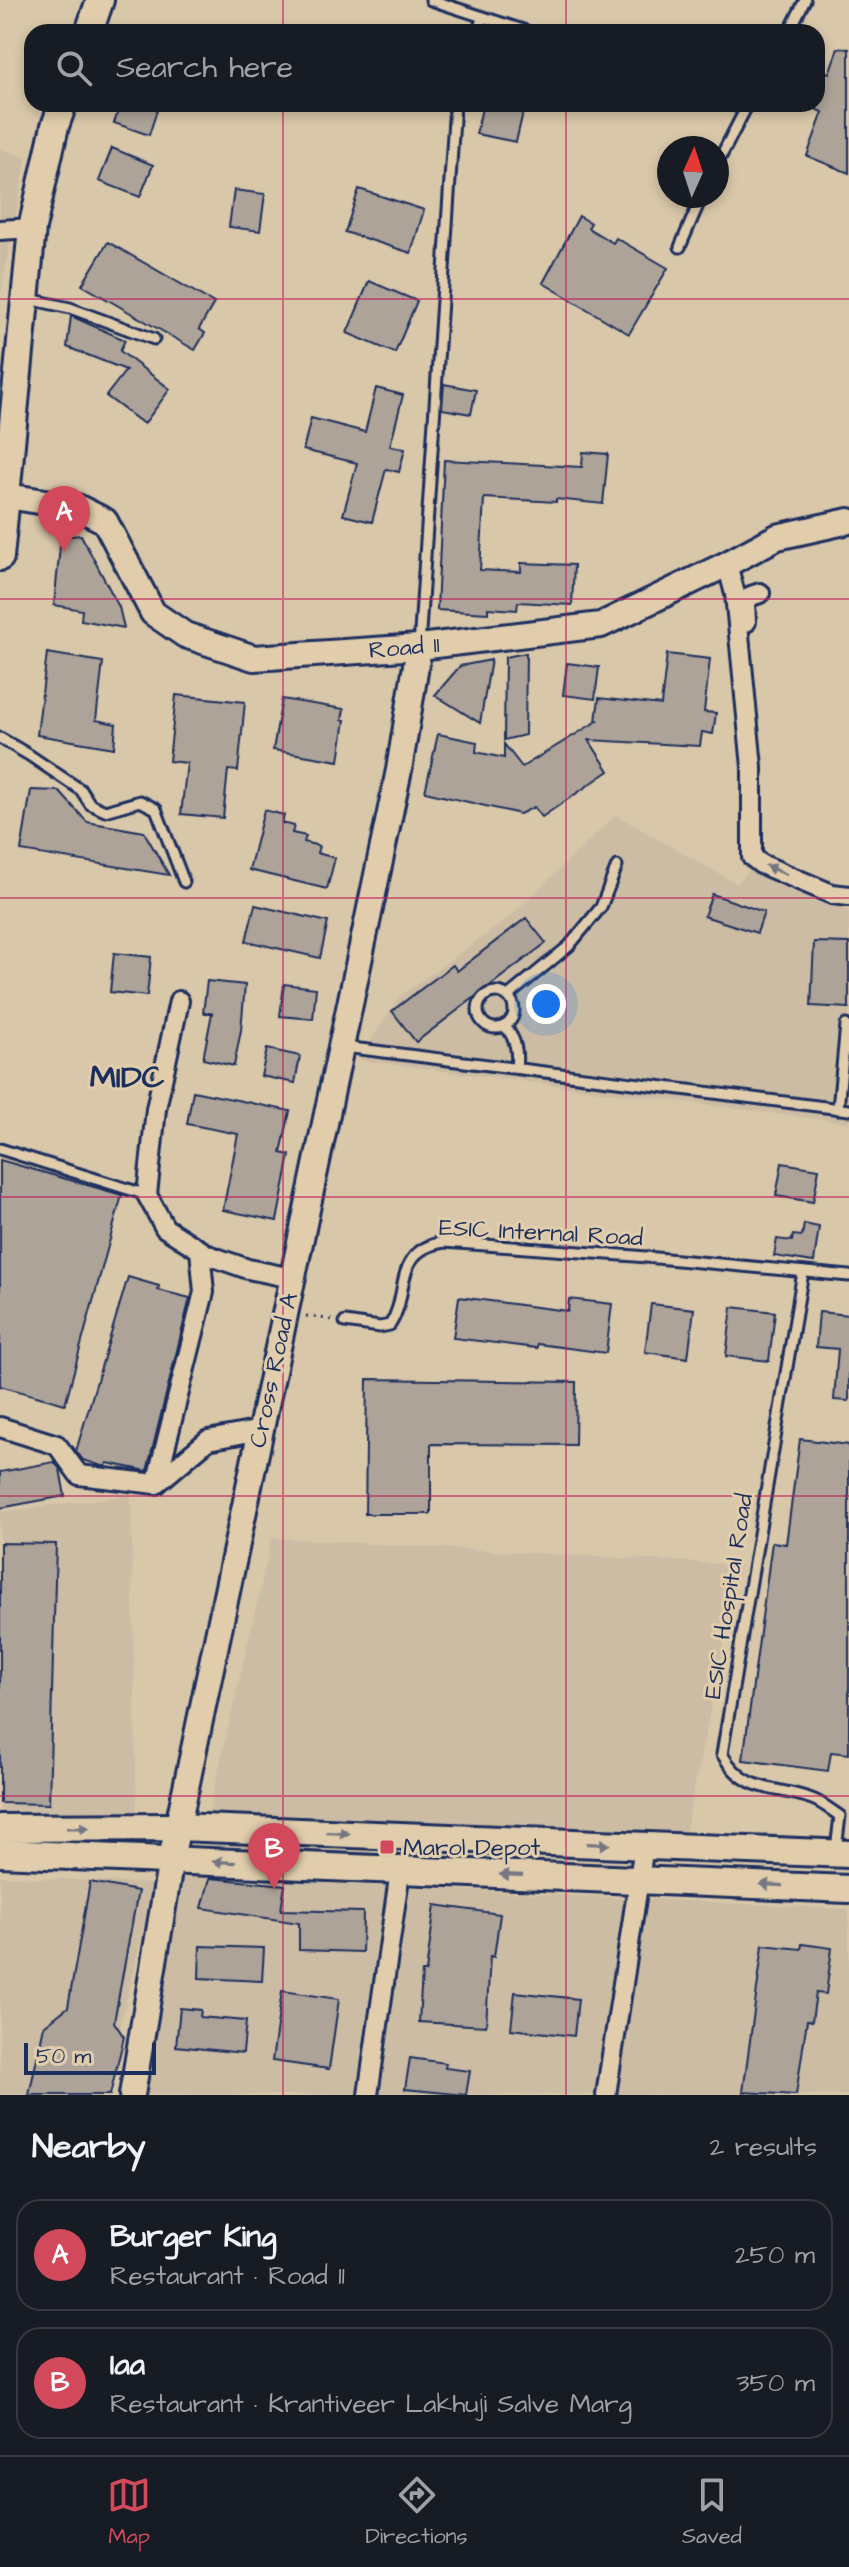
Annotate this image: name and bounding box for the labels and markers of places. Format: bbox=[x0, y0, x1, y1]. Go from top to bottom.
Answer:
pin: A bbox=[38, 486, 90, 552]
pin: B bbox=[248, 1823, 300, 1889]
place label: Marol Depot bbox=[403, 1831, 541, 1865]
marker: Marol Depot bbox=[378, 1838, 396, 1856]

